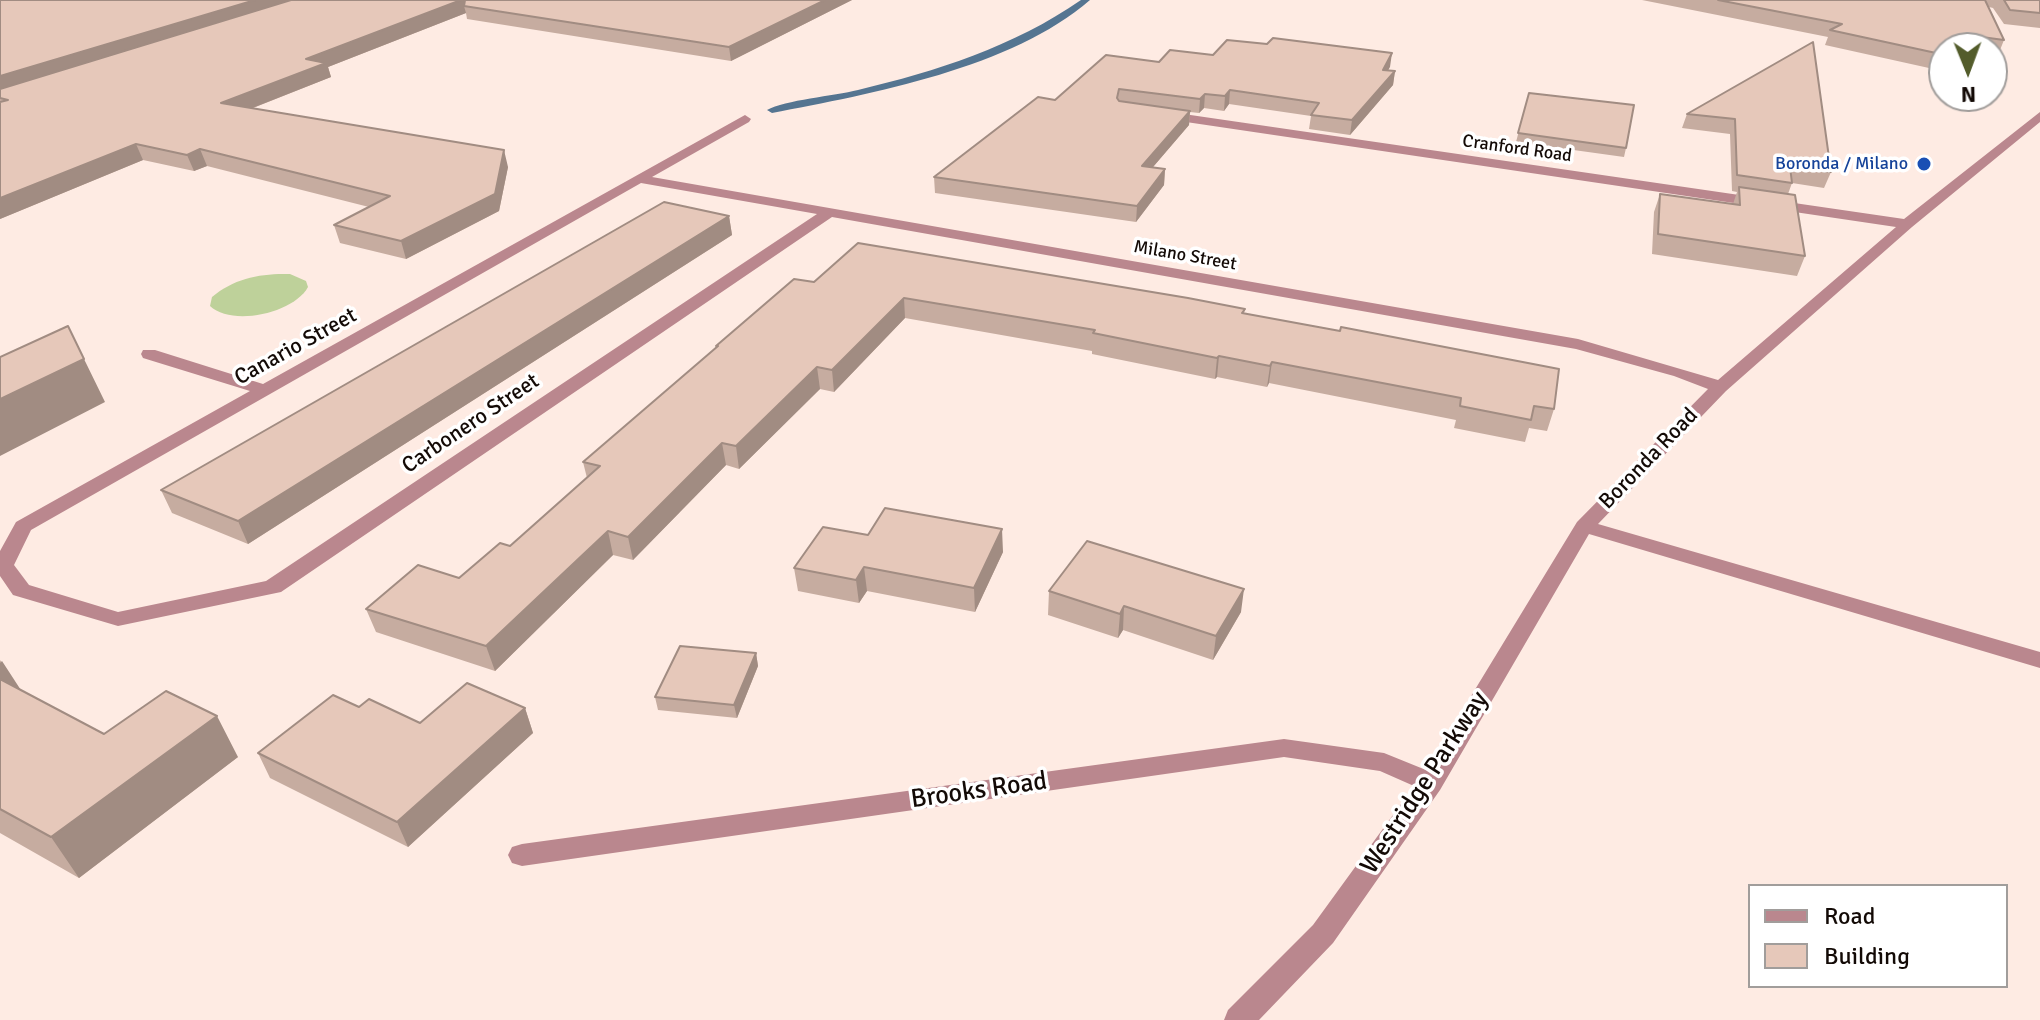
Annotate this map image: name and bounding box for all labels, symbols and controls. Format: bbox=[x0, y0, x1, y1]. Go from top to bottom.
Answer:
north arrow bbox=[1928, 32, 2008, 112]
text: N bbox=[1961, 81, 1976, 108]
street label: Cranford Road bbox=[1461, 131, 1573, 167]
place label: Boronda / Milano bbox=[1775, 153, 1908, 175]
marker: Boronda / Milano bbox=[1915, 155, 1933, 173]
street label: Milano Street bbox=[1132, 236, 1238, 276]
street label: Canario Street bbox=[230, 303, 362, 391]
street label: Carbonero Street bbox=[397, 368, 545, 480]
street label: Boronda Road bbox=[1594, 403, 1704, 515]
street label: Westridge Parkway bbox=[1354, 686, 1496, 880]
street label: Brooks Road bbox=[909, 766, 1049, 816]
legend bbox=[1748, 884, 2008, 988]
text: Road bbox=[1824, 901, 1875, 931]
text: Building bbox=[1824, 941, 1910, 971]

